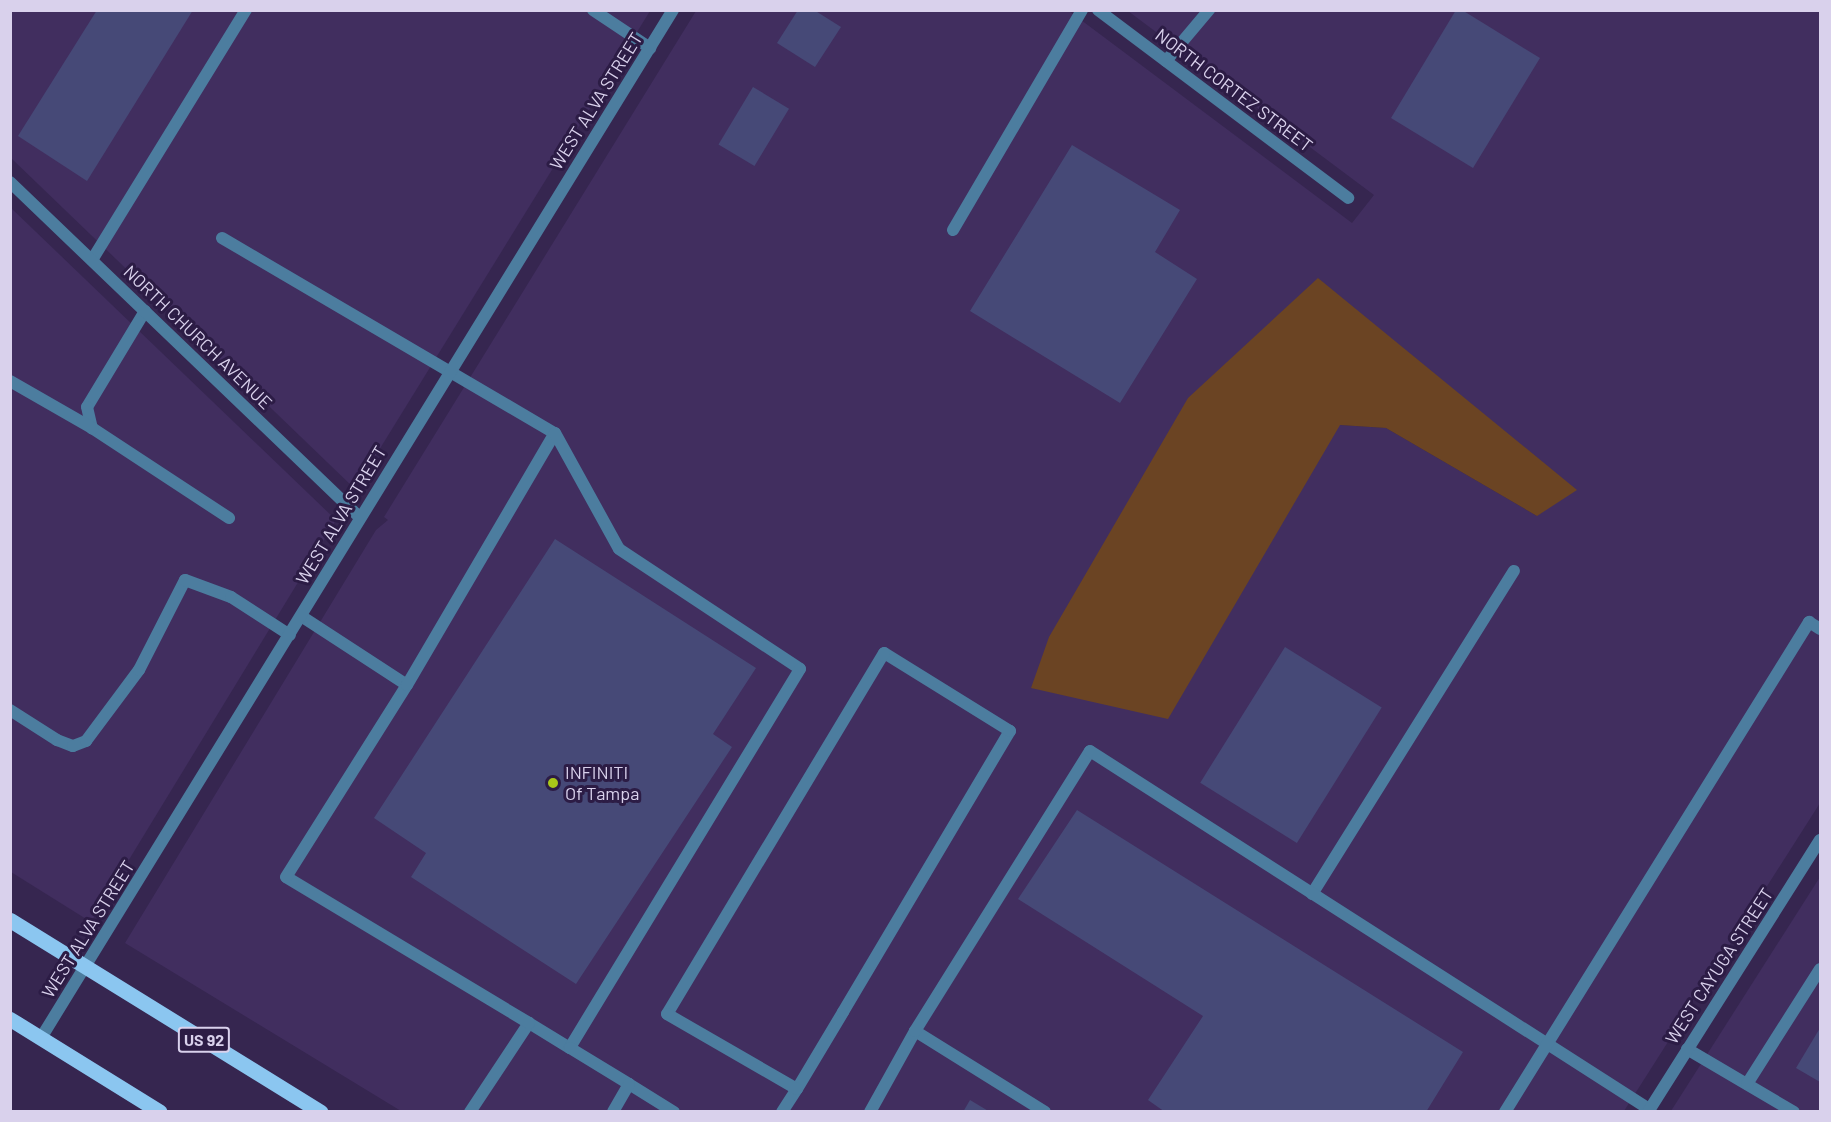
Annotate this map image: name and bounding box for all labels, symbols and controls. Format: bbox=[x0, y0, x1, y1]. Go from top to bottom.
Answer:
street label: NORTH CORTEZ STREET bbox=[1151, 24, 1317, 156]
street label: WEST ALVA STREET bbox=[545, 28, 647, 174]
street label: NORTH CHURCH AVENUE bbox=[119, 261, 277, 413]
street label: WEST ALVA STREET bbox=[291, 442, 391, 588]
place label: INFINITI Of Tampa bbox=[565, 762, 639, 804]
marker: INFINITI Of Tampa bbox=[546, 776, 560, 790]
street label: WEST ALVA STREET bbox=[37, 856, 139, 1002]
street label: WEST CAYUGA STREET bbox=[1661, 884, 1777, 1048]
road number: US 92 bbox=[177, 1027, 231, 1053]

